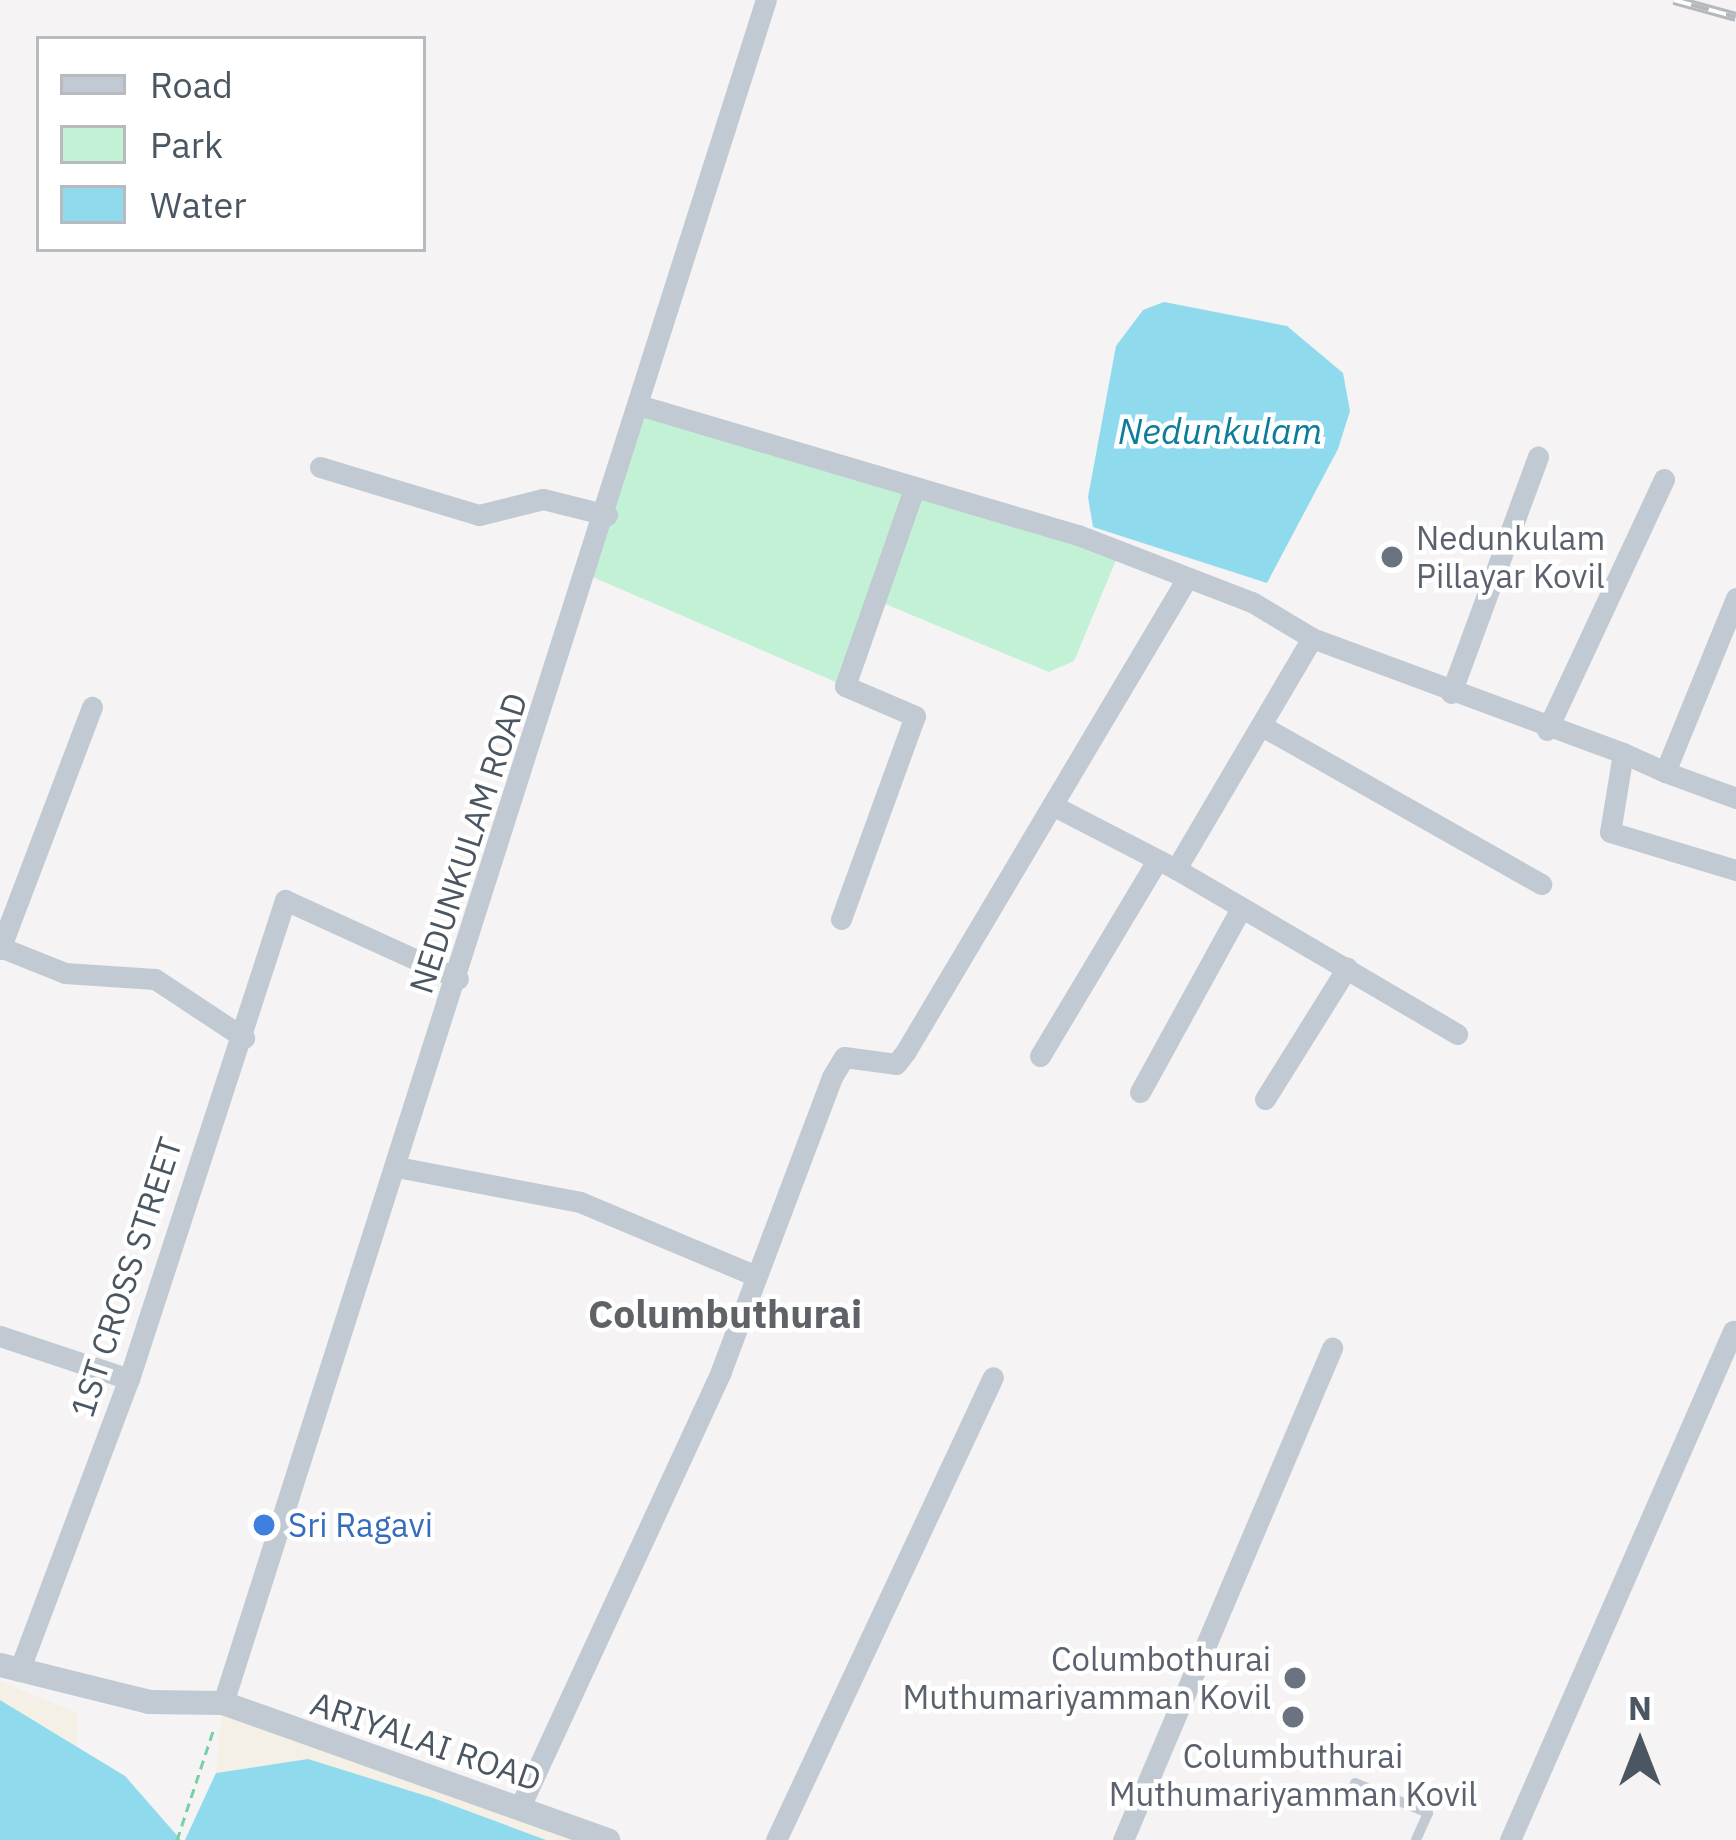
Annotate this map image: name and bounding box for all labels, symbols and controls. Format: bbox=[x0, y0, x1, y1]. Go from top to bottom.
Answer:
legend bbox=[36, 36, 426, 252]
text: Road bbox=[150, 61, 233, 108]
text: Park bbox=[150, 121, 223, 168]
text: Water bbox=[150, 181, 246, 228]
water label: Nedunkulam bbox=[1118, 409, 1322, 453]
place label: Nedunkulam Pillayar Kovil bbox=[1416, 518, 1605, 596]
marker: Nedunkulam Pillayar Kovil bbox=[1379, 544, 1405, 570]
street label: NEDUNKULAM ROAD bbox=[401, 688, 535, 998]
street label: 1ST CROSS STREET bbox=[62, 1132, 190, 1422]
district label: Columbuthurai bbox=[588, 1291, 862, 1337]
place label: Sri Ragavi bbox=[288, 1505, 433, 1545]
marker: Sri Ragavi bbox=[251, 1512, 277, 1538]
place label: Columbothurai Muthumariyamman Kovil bbox=[902, 1639, 1271, 1717]
marker: Columbothurai Muthumariyamman Kovil bbox=[1282, 1665, 1308, 1691]
street label: ARIYALAI ROAD bbox=[306, 1683, 546, 1799]
north arrow bbox=[1580, 1684, 1700, 1804]
text: N bbox=[1628, 1686, 1652, 1729]
marker: Columbuthurai Muthumariyamman Kovil bbox=[1280, 1704, 1306, 1730]
place label: Columbuthurai Muthumariyamman Kovil bbox=[1109, 1736, 1477, 1814]

